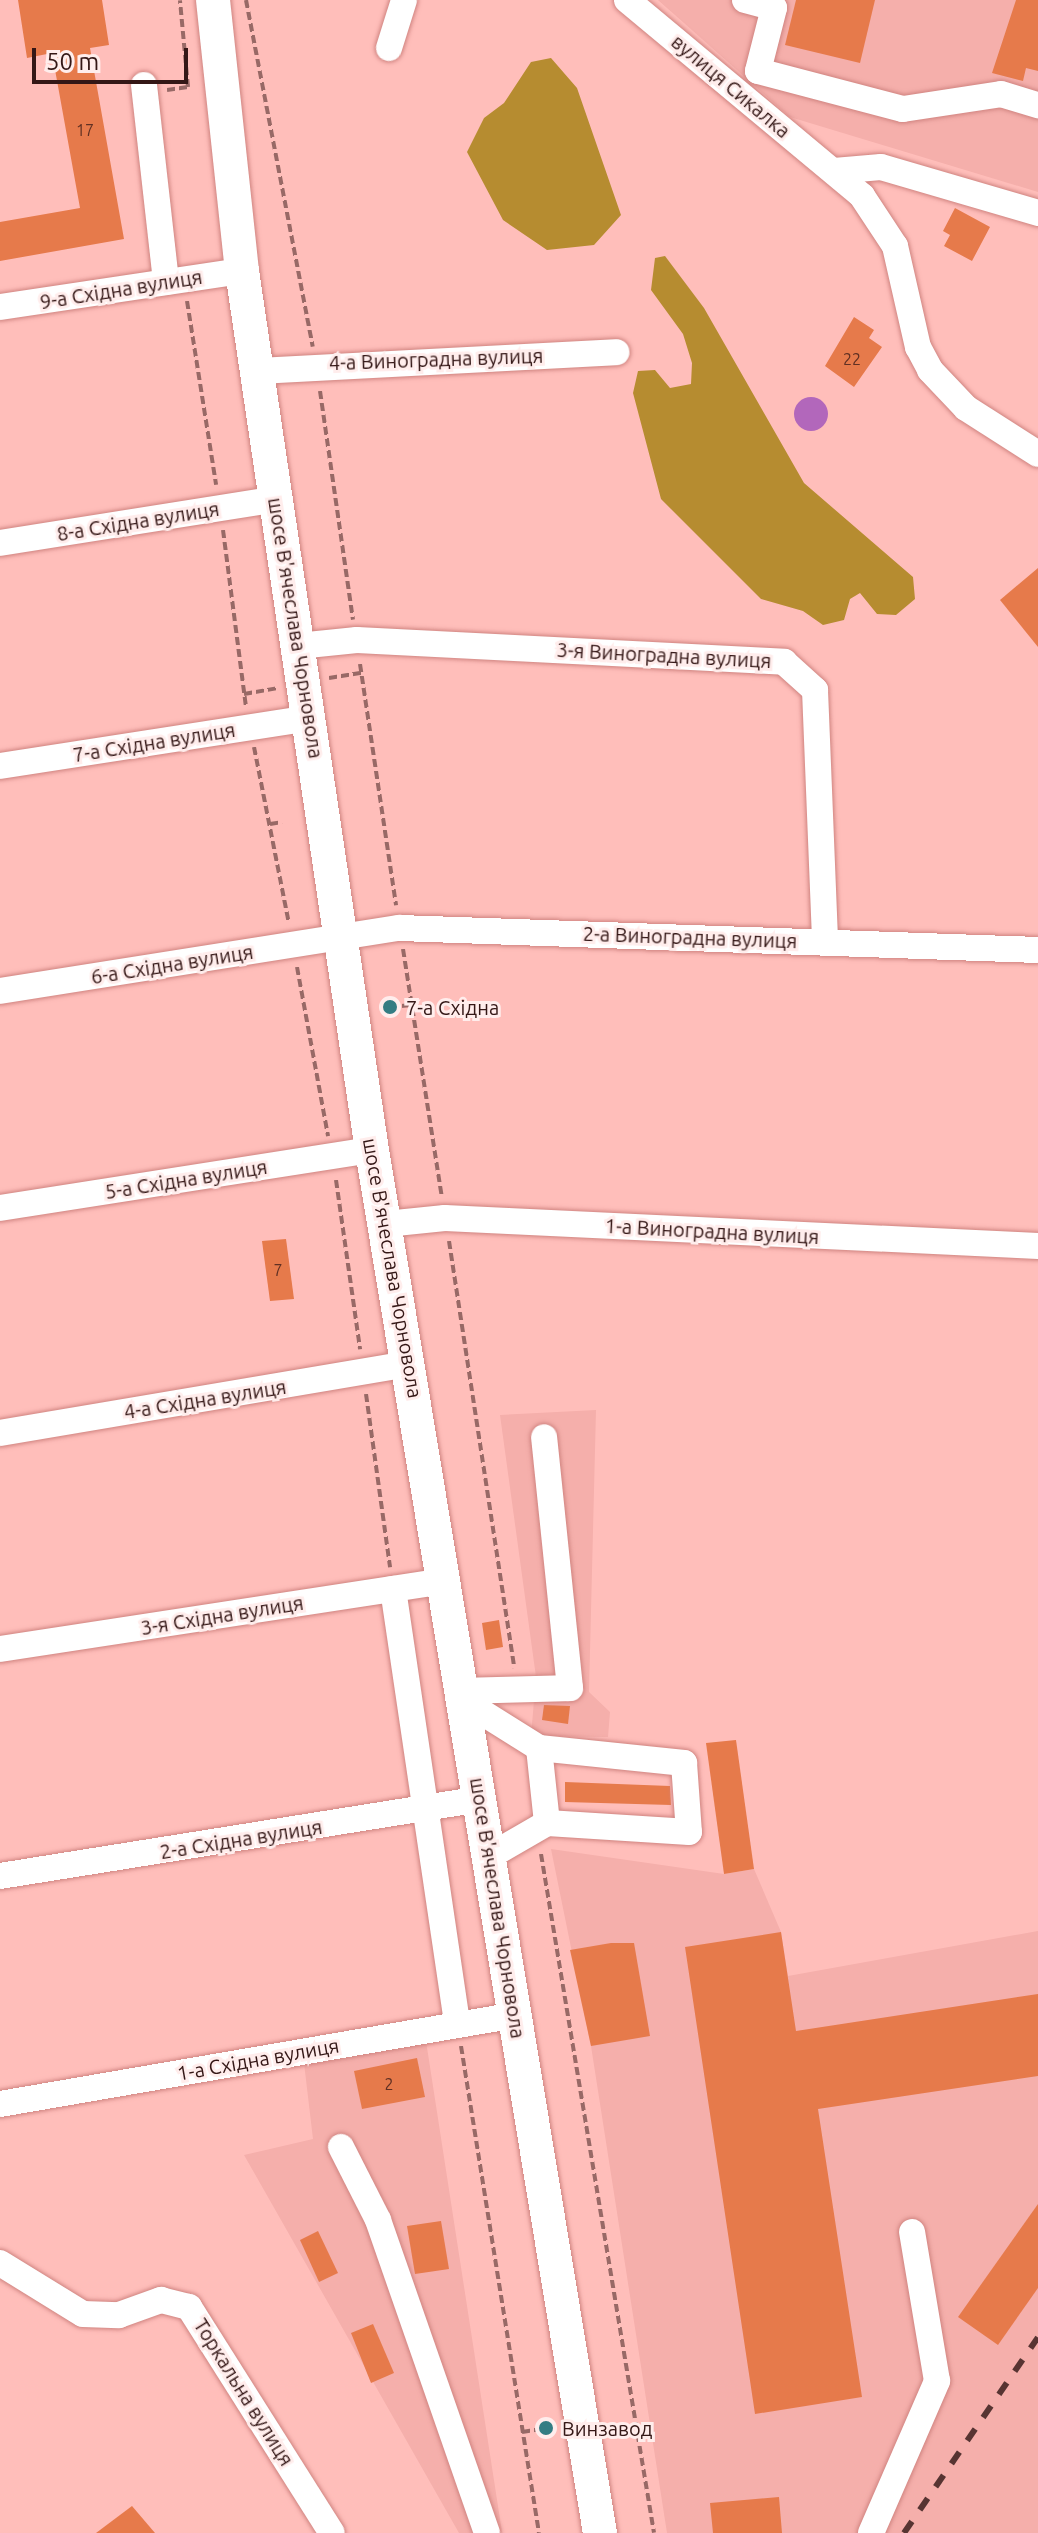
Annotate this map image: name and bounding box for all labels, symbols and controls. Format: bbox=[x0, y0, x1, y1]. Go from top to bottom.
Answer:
street label: вулиця Сикалка bbox=[667, 29, 795, 143]
scale bar bbox=[36, 32, 192, 82]
text: 50 m bbox=[46, 48, 99, 75]
house number: 17 bbox=[76, 120, 94, 140]
street label: 9-а Східна вулиця bbox=[38, 264, 204, 314]
street label: 4-а Виноградна вулиця bbox=[328, 343, 544, 375]
house number: 22 bbox=[843, 349, 861, 369]
street label: 8-а Східна вулиця bbox=[55, 496, 221, 546]
street label: шосе В'ячеслава Чорновола bbox=[264, 496, 328, 760]
street label: 3-я Виноградна вулиця bbox=[556, 637, 772, 673]
street label: 7-а Східна вулиця bbox=[71, 717, 237, 767]
street label: 2-а Виноградна вулиця bbox=[582, 921, 798, 953]
street label: 6-а Східна вулиця bbox=[89, 939, 255, 989]
place label: 7-а Східна bbox=[406, 995, 499, 1019]
marker: 7-а Східна bbox=[381, 998, 399, 1016]
street label: шосе В'ячеслава Чорновола bbox=[358, 1136, 428, 1400]
street label: 5-а Східна вулиця bbox=[103, 1154, 269, 1204]
street label: 1-а Виноградна вулиця bbox=[604, 1213, 820, 1249]
house number: 7 bbox=[273, 1260, 283, 1280]
street label: 4-а Східна вулиця bbox=[122, 1374, 288, 1424]
street label: 3-я Східна вулиця bbox=[139, 1590, 305, 1640]
street label: шосе В'ячеслава Чорновола bbox=[466, 1776, 530, 2040]
street label: 2-а Східна вулиця bbox=[158, 1814, 324, 1864]
street label: 1-а Східна вулиця bbox=[175, 2033, 341, 2085]
house number: 2 bbox=[384, 2074, 394, 2094]
street label: Торкальна вулиця bbox=[189, 2314, 299, 2470]
place label: Винзавод bbox=[562, 2416, 653, 2440]
marker: Винзавод bbox=[537, 2419, 555, 2437]

